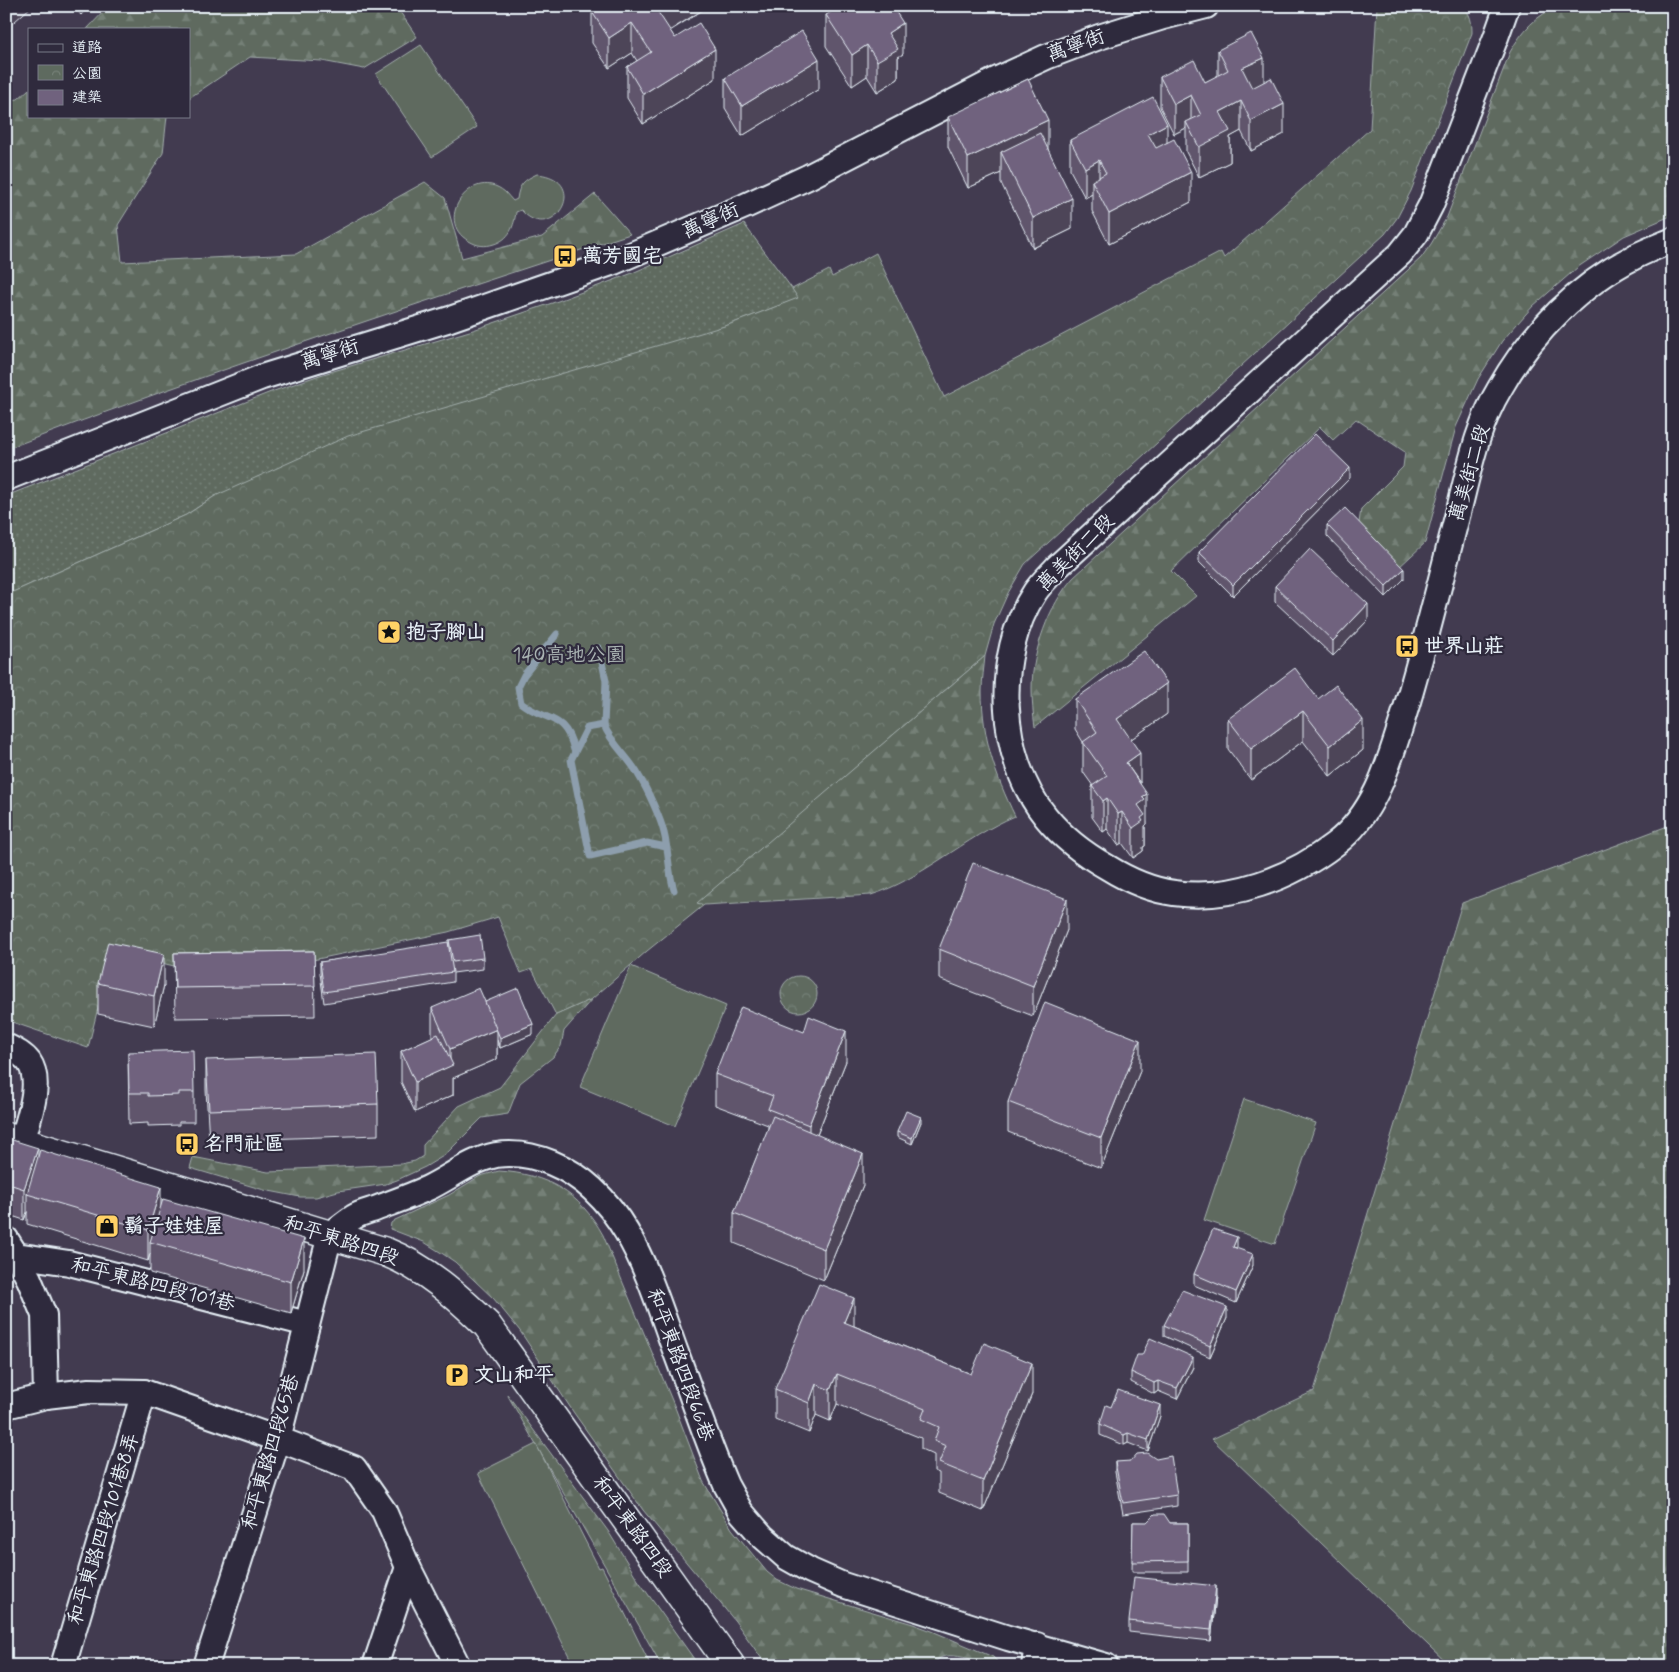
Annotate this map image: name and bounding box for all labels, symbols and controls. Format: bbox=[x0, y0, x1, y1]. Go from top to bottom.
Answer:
street label: 萬寧街 bbox=[1043, 23, 1109, 69]
legend bbox=[28, 28, 190, 118]
text: 道路 bbox=[72, 38, 102, 58]
text: 公園 bbox=[72, 64, 102, 84]
text: 建築 bbox=[72, 88, 102, 108]
street label: 萬寧街 bbox=[678, 196, 744, 246]
bus stop icon: 萬芳國宅 bbox=[552, 243, 578, 269]
place label: 萬芳國宅 bbox=[582, 243, 662, 270]
street label: 萬寧街 bbox=[297, 333, 363, 377]
street label: 萬美街二段 bbox=[1443, 421, 1497, 525]
street label: 萬美街二段 bbox=[1031, 508, 1121, 598]
place icon: 抱子腳山 bbox=[376, 619, 402, 645]
place label: 抱子腳山 bbox=[406, 619, 486, 646]
bus stop icon: 世界山莊 bbox=[1394, 633, 1420, 659]
place label: 世界山莊 bbox=[1424, 633, 1504, 660]
park label: 140高地公園 bbox=[512, 642, 626, 669]
bus stop icon: 名門社區 bbox=[174, 1131, 200, 1157]
place label: 名門社區 bbox=[204, 1131, 284, 1158]
street label: 和平東路四段 bbox=[280, 1210, 402, 1272]
shop icon: 鬍子娃娃屋 bbox=[94, 1213, 120, 1239]
place label: 鬍子娃娃屋 bbox=[124, 1213, 224, 1240]
street label: 和平東路四段101巷 bbox=[68, 1252, 239, 1319]
street label: 和平東路四段66巷 bbox=[640, 1285, 721, 1446]
parking icon: 文山和平 bbox=[444, 1362, 470, 1388]
place label: 文山和平 bbox=[474, 1362, 554, 1389]
street label: 和平東路四段65巷 bbox=[236, 1370, 306, 1533]
street label: 和平東路四段101巷8弄 bbox=[62, 1430, 146, 1628]
street label: 和平東路四段 bbox=[586, 1471, 678, 1583]

